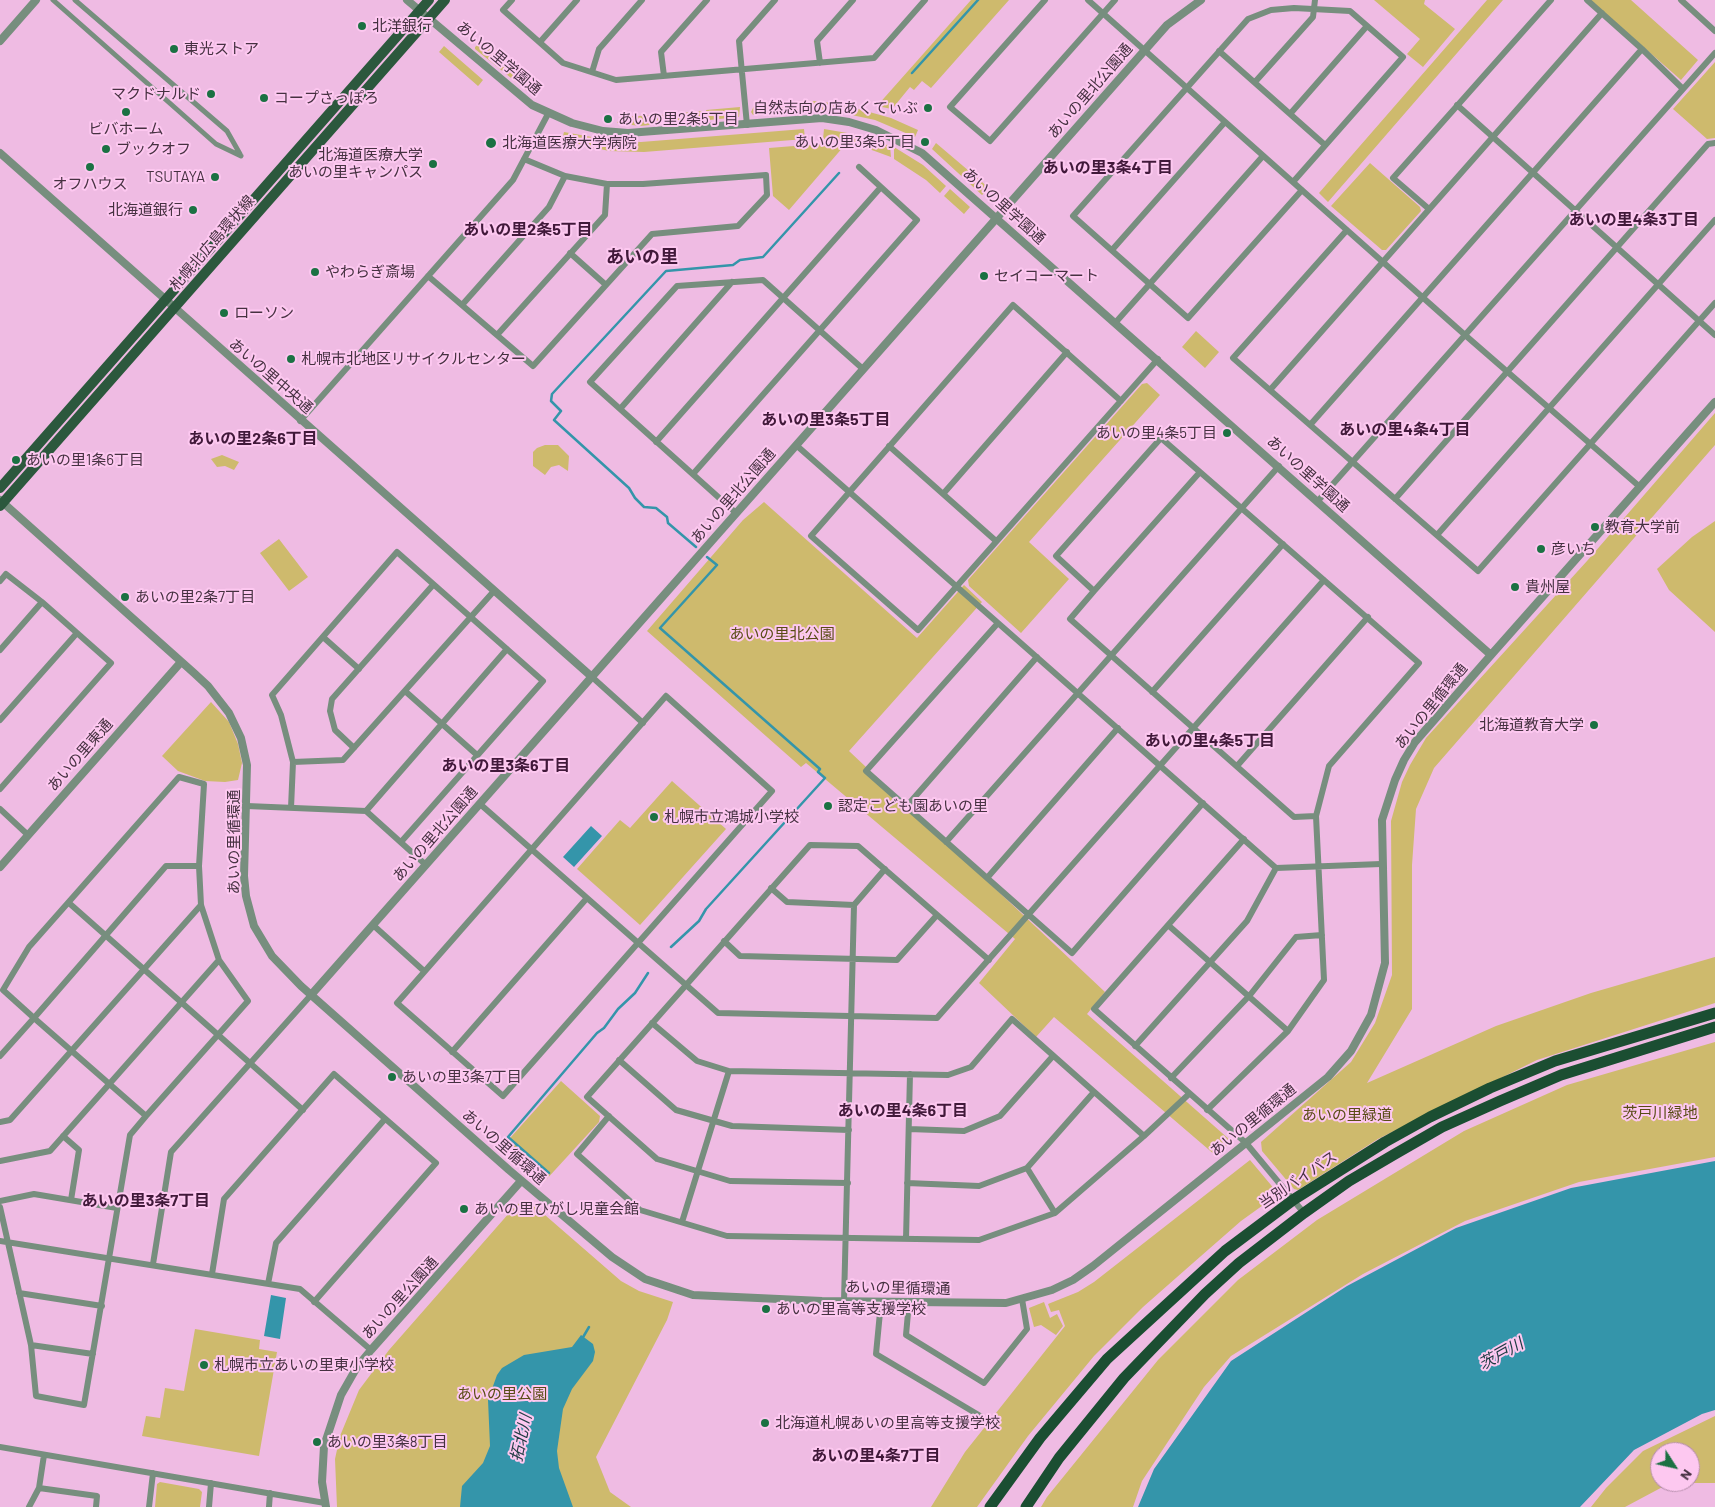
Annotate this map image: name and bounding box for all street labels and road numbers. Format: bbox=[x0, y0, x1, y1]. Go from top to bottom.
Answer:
street label: あいの里学園通 bbox=[453, 17, 545, 99]
street label: あいの里北公園通 bbox=[1044, 40, 1136, 142]
street label: あいの里学園通 bbox=[959, 164, 1049, 248]
street label: 札幌北広島環状線 bbox=[166, 192, 258, 294]
street label: あいの里中央通 bbox=[225, 335, 317, 417]
street label: あいの里学園通 bbox=[1263, 432, 1353, 516]
street label: あいの里北公園通 bbox=[687, 445, 779, 547]
street label: あいの里循環通 bbox=[1391, 660, 1471, 752]
street label: あいの里東通 bbox=[44, 715, 116, 795]
street label: あいの里北公園通 bbox=[389, 783, 481, 885]
street label: あいの里循環通 bbox=[225, 790, 243, 894]
street label: あいの里循環通 bbox=[1207, 1080, 1299, 1160]
street label: あいの里循環通 bbox=[458, 1106, 550, 1188]
street label: 当別バイパス bbox=[1256, 1147, 1340, 1213]
street label: あいの里公園通 bbox=[358, 1253, 442, 1343]
street label: あいの里循環通 bbox=[845, 1278, 951, 1298]

